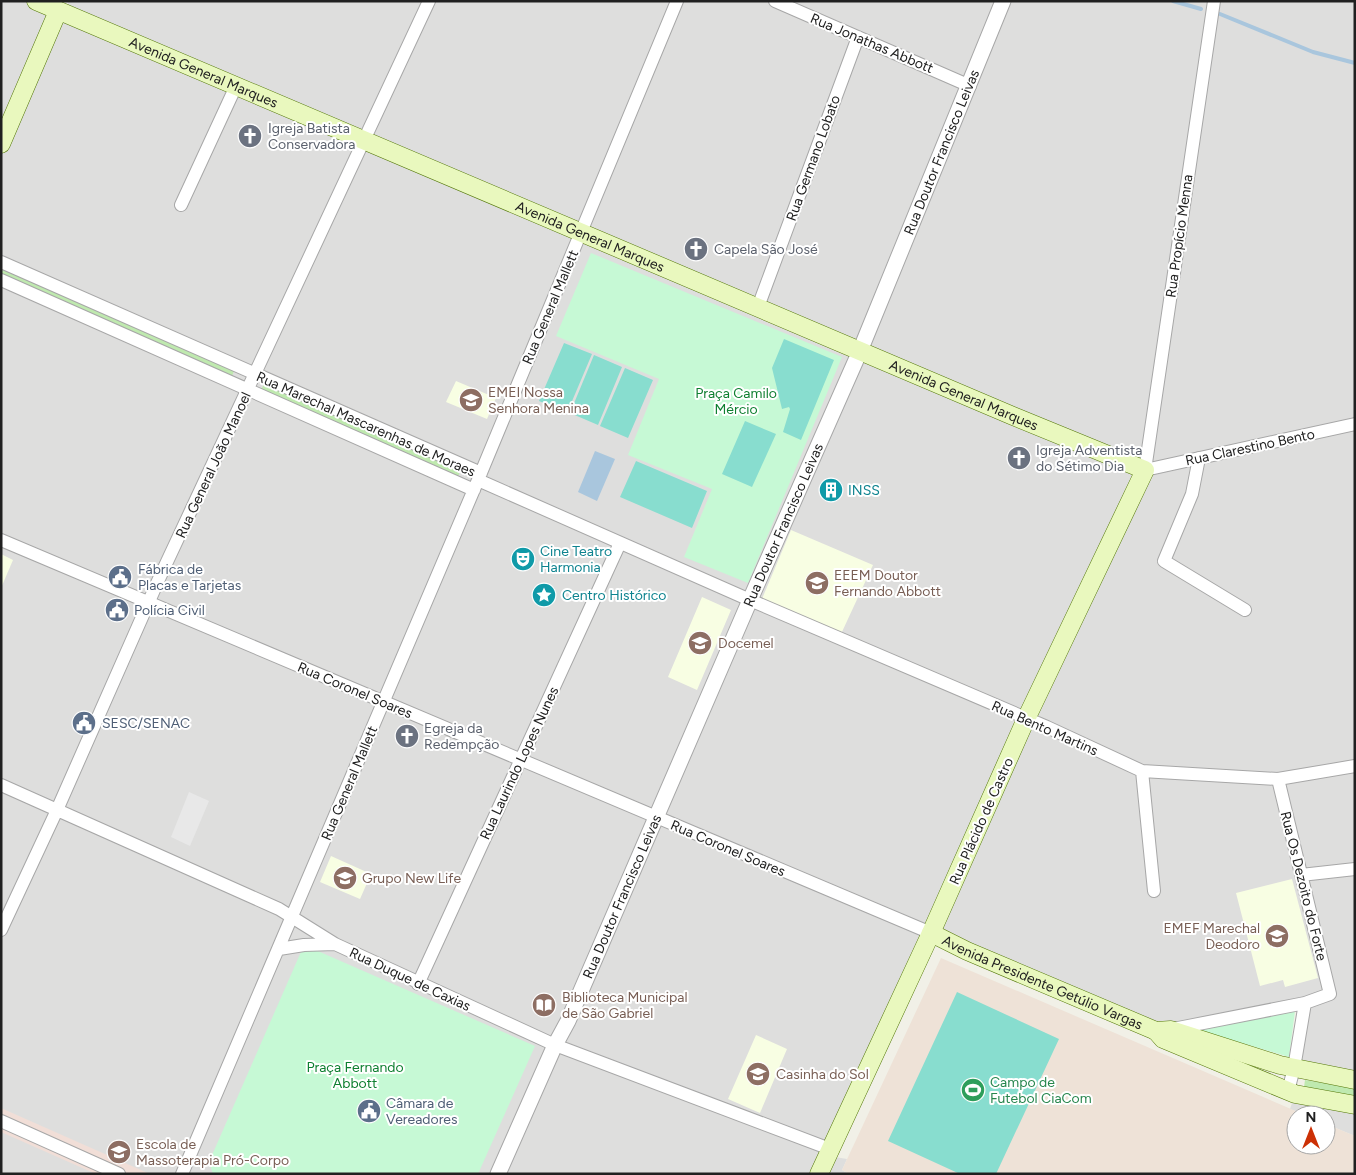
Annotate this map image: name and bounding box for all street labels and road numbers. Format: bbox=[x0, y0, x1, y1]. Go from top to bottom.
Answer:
street label: Rua Jonathas Abbott bbox=[808, 10, 936, 77]
street label: Avenida General Marques bbox=[126, 34, 280, 112]
street label: Rua Doutor Francisco Leivas bbox=[900, 67, 983, 237]
street label: Rua Germano Lobato bbox=[783, 93, 844, 223]
street label: Rua Propício Menna bbox=[1162, 173, 1197, 299]
street label: Avenida General Marques bbox=[513, 198, 667, 276]
street label: Rua General Mallett bbox=[519, 247, 582, 367]
street label: Avenida General Marques bbox=[887, 356, 1041, 434]
street label: Rua Marechal Mascarenhas de Moraes bbox=[254, 368, 478, 481]
street label: Rua General João Manoel bbox=[172, 390, 255, 541]
street label: Rua Clarestino Bento bbox=[1184, 425, 1316, 469]
street label: Rua Doutor Francisco Leivas bbox=[740, 441, 827, 610]
street label: Rua Coronel Soares bbox=[295, 659, 415, 722]
street label: Rua Laurindo Lopes Nunes bbox=[476, 684, 562, 842]
street label: Rua Bento Martins bbox=[989, 697, 1101, 760]
street label: Rua General Mallett bbox=[318, 723, 381, 843]
street label: Rua Plácido de Castro bbox=[946, 755, 1017, 887]
street label: Rua Os Dezoito do Forte bbox=[1277, 810, 1330, 963]
street label: Rua Doutor Francisco Leivas bbox=[579, 812, 665, 981]
street label: Rua Coronel Soares bbox=[668, 817, 788, 880]
street label: Avenida Presidente Getúlio Vargas bbox=[939, 932, 1145, 1033]
street label: Rua Duque de Caxias bbox=[347, 944, 473, 1015]

